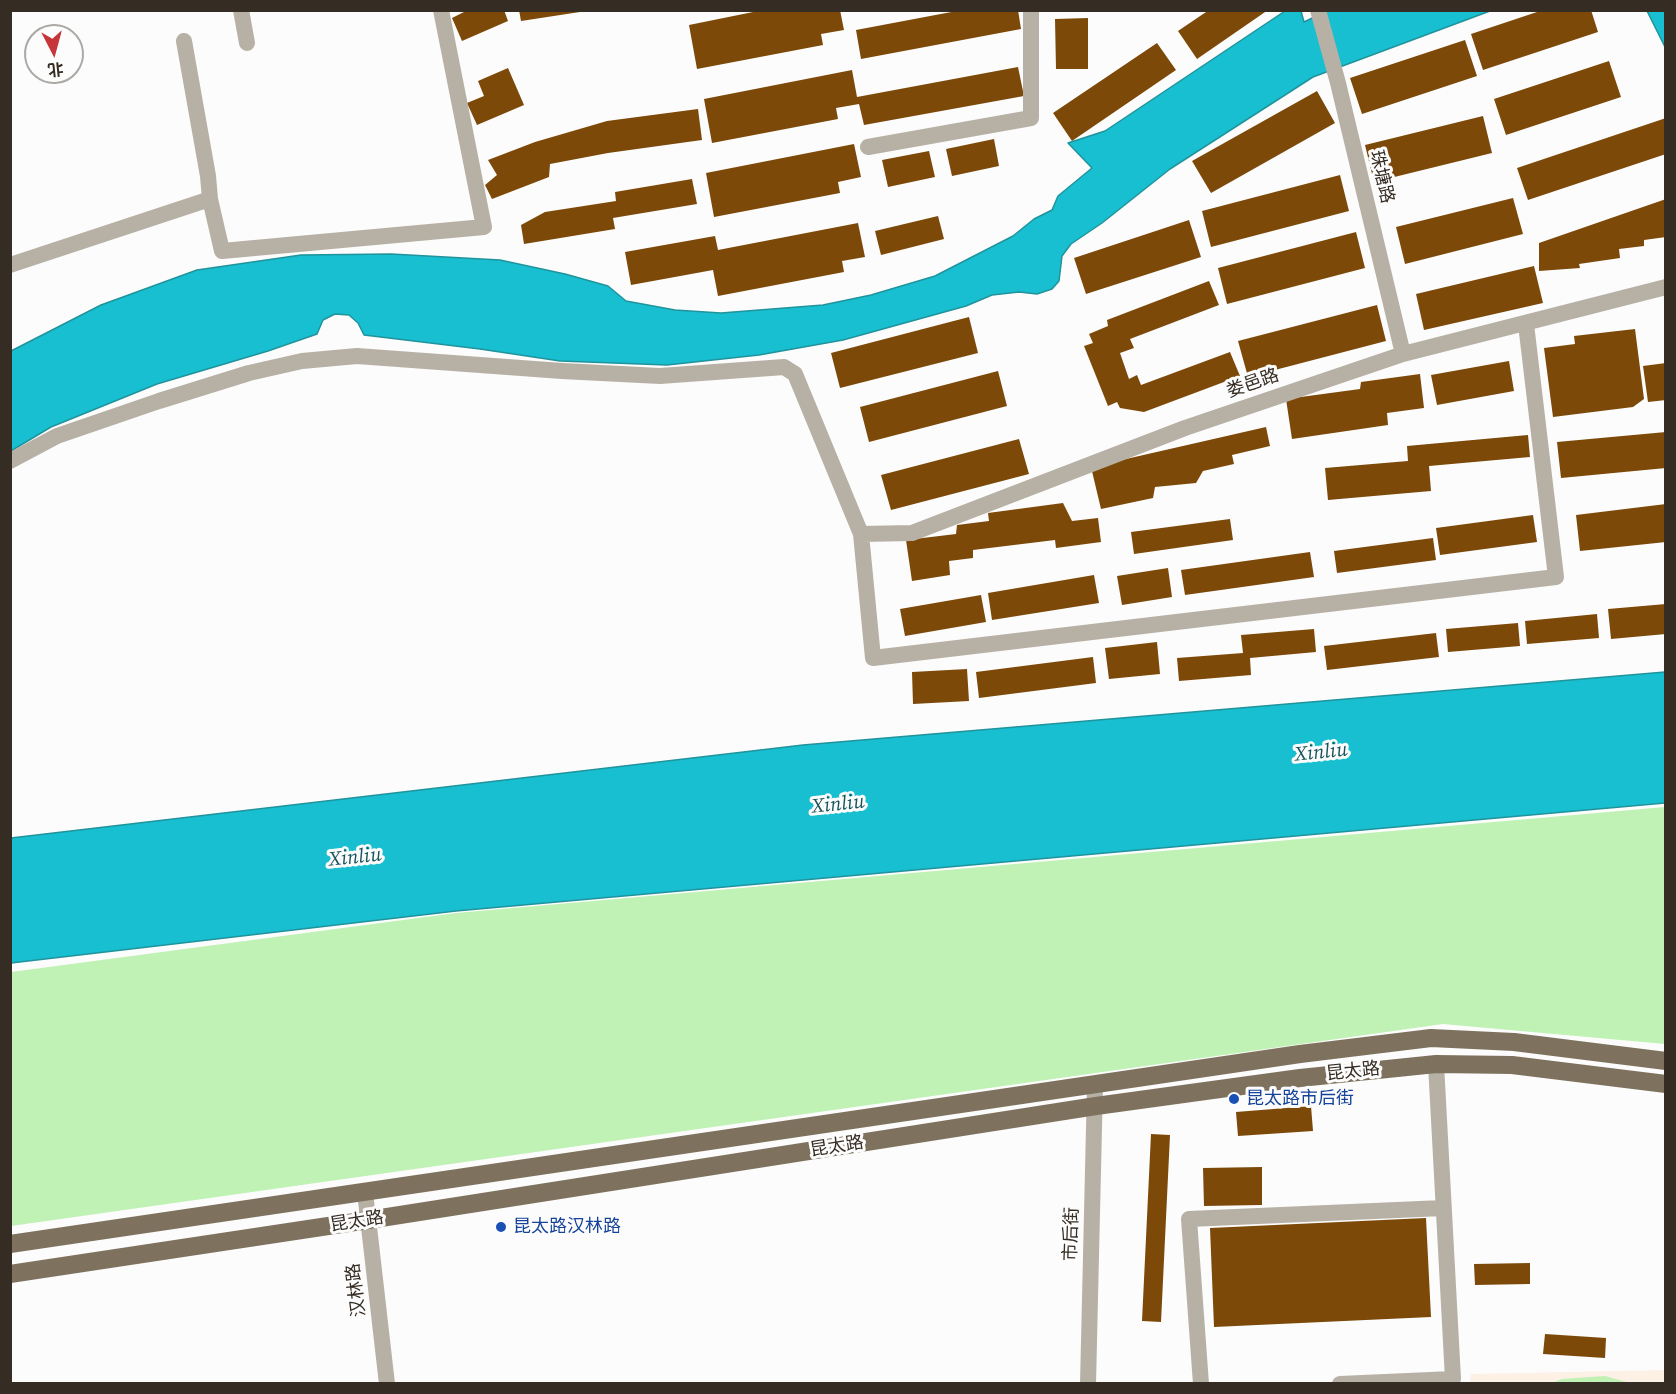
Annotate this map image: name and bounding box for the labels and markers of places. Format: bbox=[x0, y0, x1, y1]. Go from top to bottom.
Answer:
place label: 昆太路市后街 bbox=[1246, 1088, 1354, 1110]
marker: 昆太路市后街 bbox=[1227, 1092, 1241, 1106]
place label: 昆太路汉林路 bbox=[513, 1216, 621, 1238]
marker: 昆太路汉林路 bbox=[494, 1220, 508, 1234]

